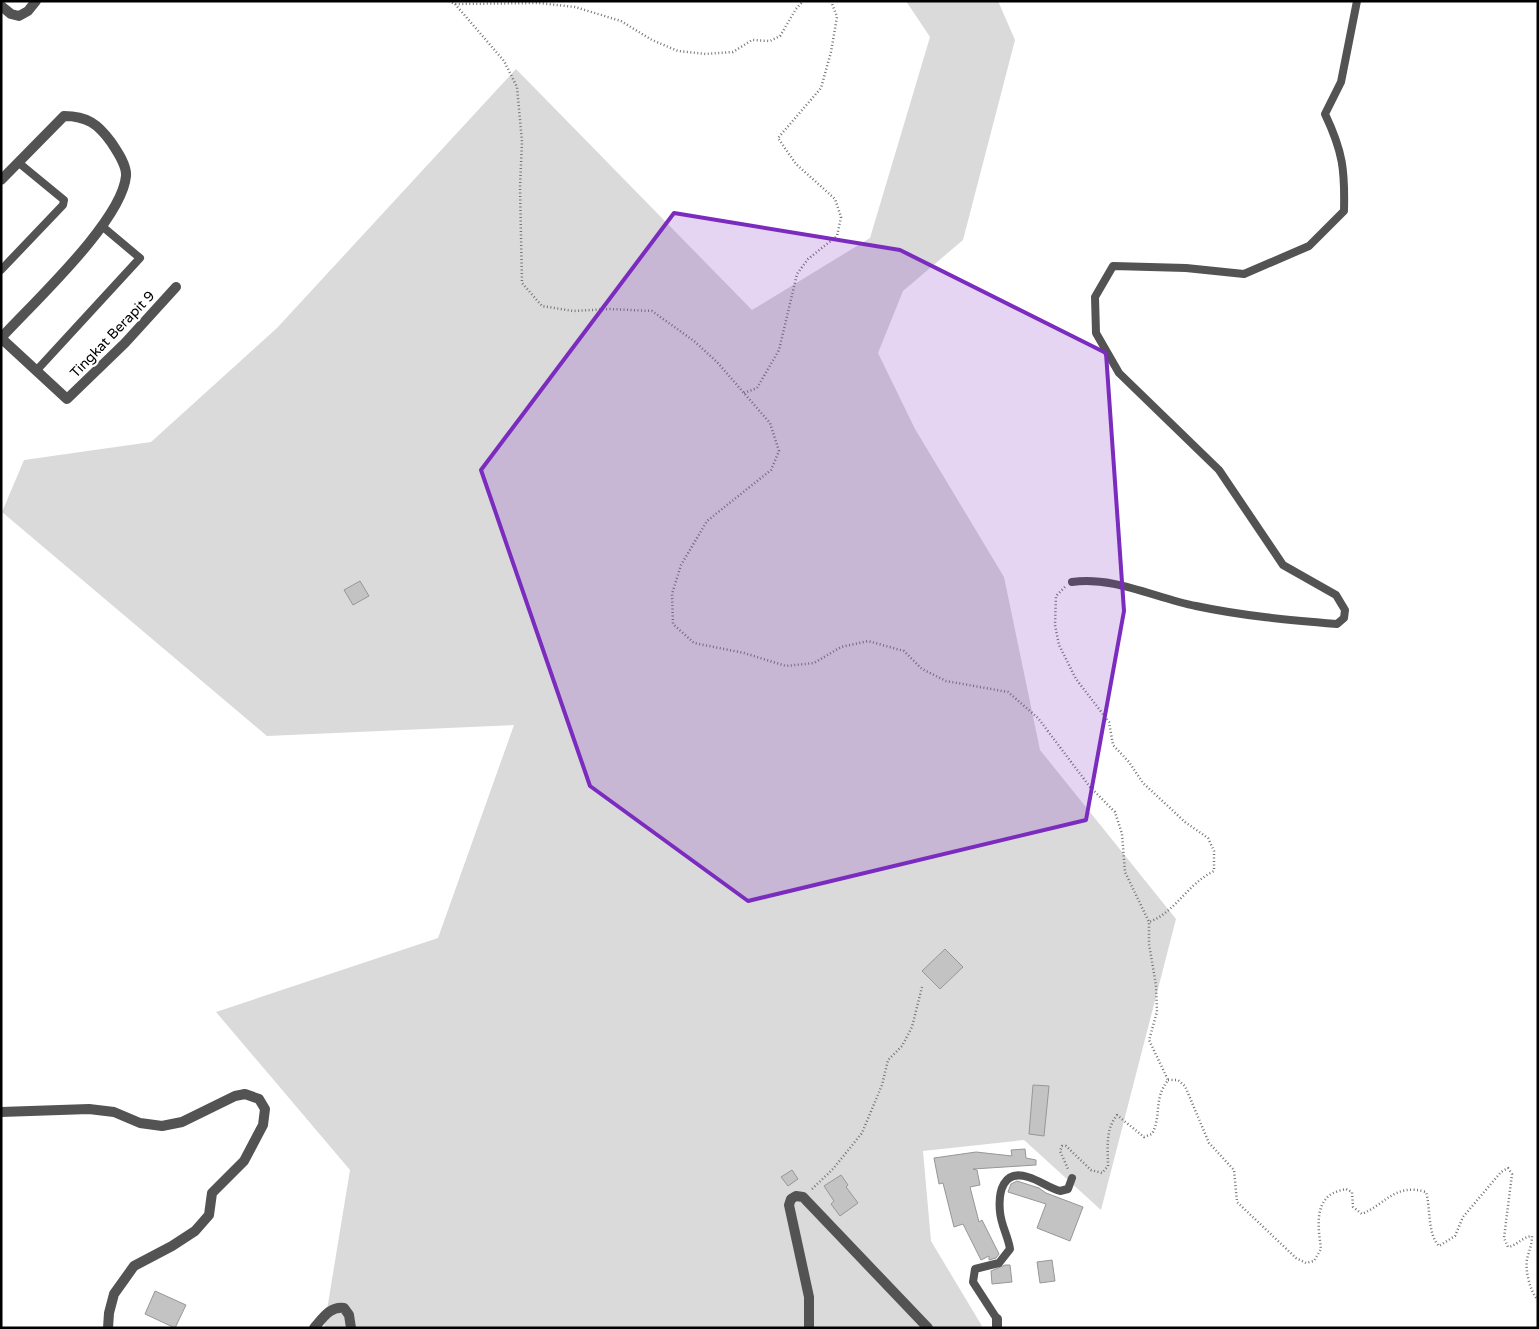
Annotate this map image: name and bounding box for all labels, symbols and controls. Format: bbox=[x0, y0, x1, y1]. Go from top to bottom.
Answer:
street label: Tingkat Berapit 9 bbox=[67, 287, 158, 381]

